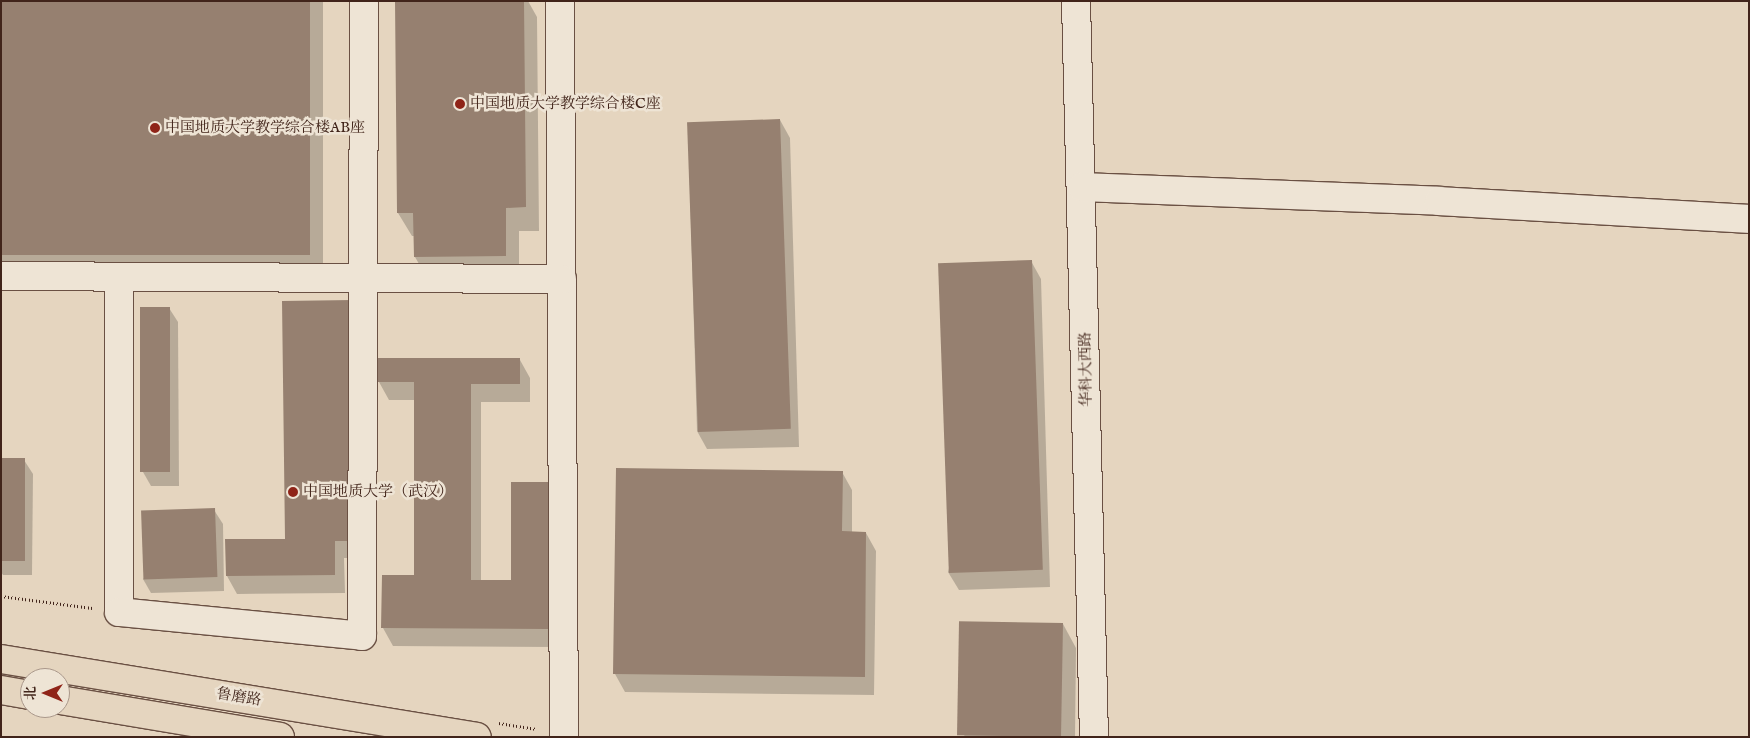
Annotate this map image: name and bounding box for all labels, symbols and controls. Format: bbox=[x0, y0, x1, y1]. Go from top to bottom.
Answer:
place label: 中国地质大学教学综合楼C座 bbox=[470, 95, 661, 113]
marker: 中国地质大学教学综合楼C座 bbox=[454, 98, 466, 110]
place label: 中国地质大学教学综合楼AB座 bbox=[165, 119, 365, 137]
marker: 中国地质大学教学综合楼AB座 bbox=[149, 122, 161, 134]
street label: 华科大西路 bbox=[1076, 331, 1096, 407]
place label: 中国地质大学（武汉） bbox=[303, 483, 453, 501]
marker: 中国地质大学（武汉） bbox=[287, 486, 299, 498]
north arrow bbox=[20, 668, 70, 718]
street label: 鲁磨路 bbox=[215, 685, 263, 709]
text: 北 bbox=[22, 686, 40, 700]

